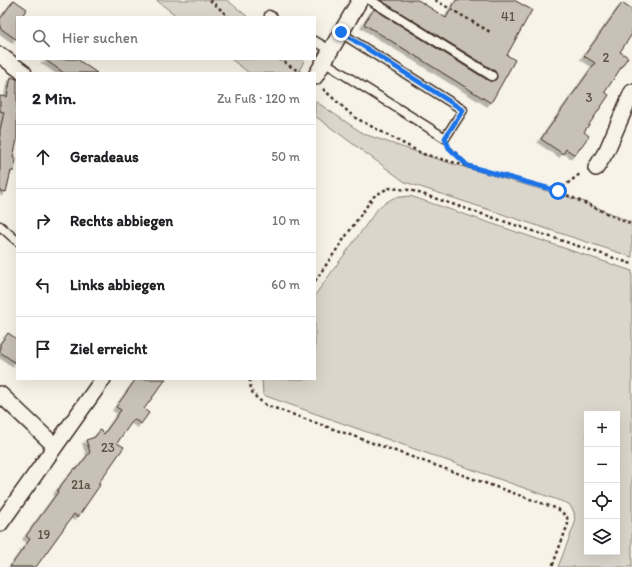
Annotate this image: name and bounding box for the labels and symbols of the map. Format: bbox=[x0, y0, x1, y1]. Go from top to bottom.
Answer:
house number: 41 bbox=[501, 9, 515, 24]
route end bbox=[332, 23, 350, 41]
house number: 2 bbox=[603, 50, 610, 65]
house number: 3 bbox=[585, 90, 593, 105]
route start bbox=[549, 182, 567, 200]
house number: 23 bbox=[101, 440, 115, 455]
house number: 21a bbox=[71, 477, 91, 492]
house number: 19 bbox=[38, 527, 51, 542]

